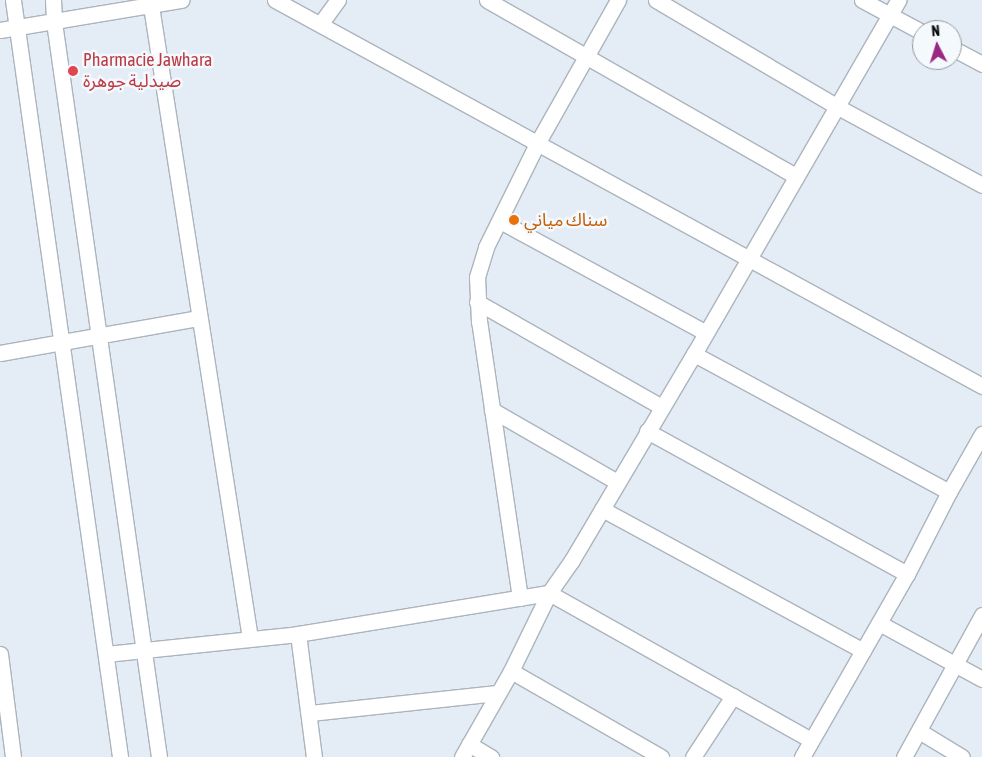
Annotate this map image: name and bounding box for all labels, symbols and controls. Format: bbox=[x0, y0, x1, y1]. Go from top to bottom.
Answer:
north arrow bbox=[912, 20, 962, 70]
text: N bbox=[931, 23, 941, 39]
place label: Pharmacie Jawhara صيدلية جوهرة bbox=[83, 50, 212, 92]
marker: Pharmacie Jawhara صيدلية جوهرة bbox=[67, 65, 79, 77]
place label: سناك مياني bbox=[524, 209, 607, 231]
marker: سناك مياني bbox=[508, 214, 520, 226]

